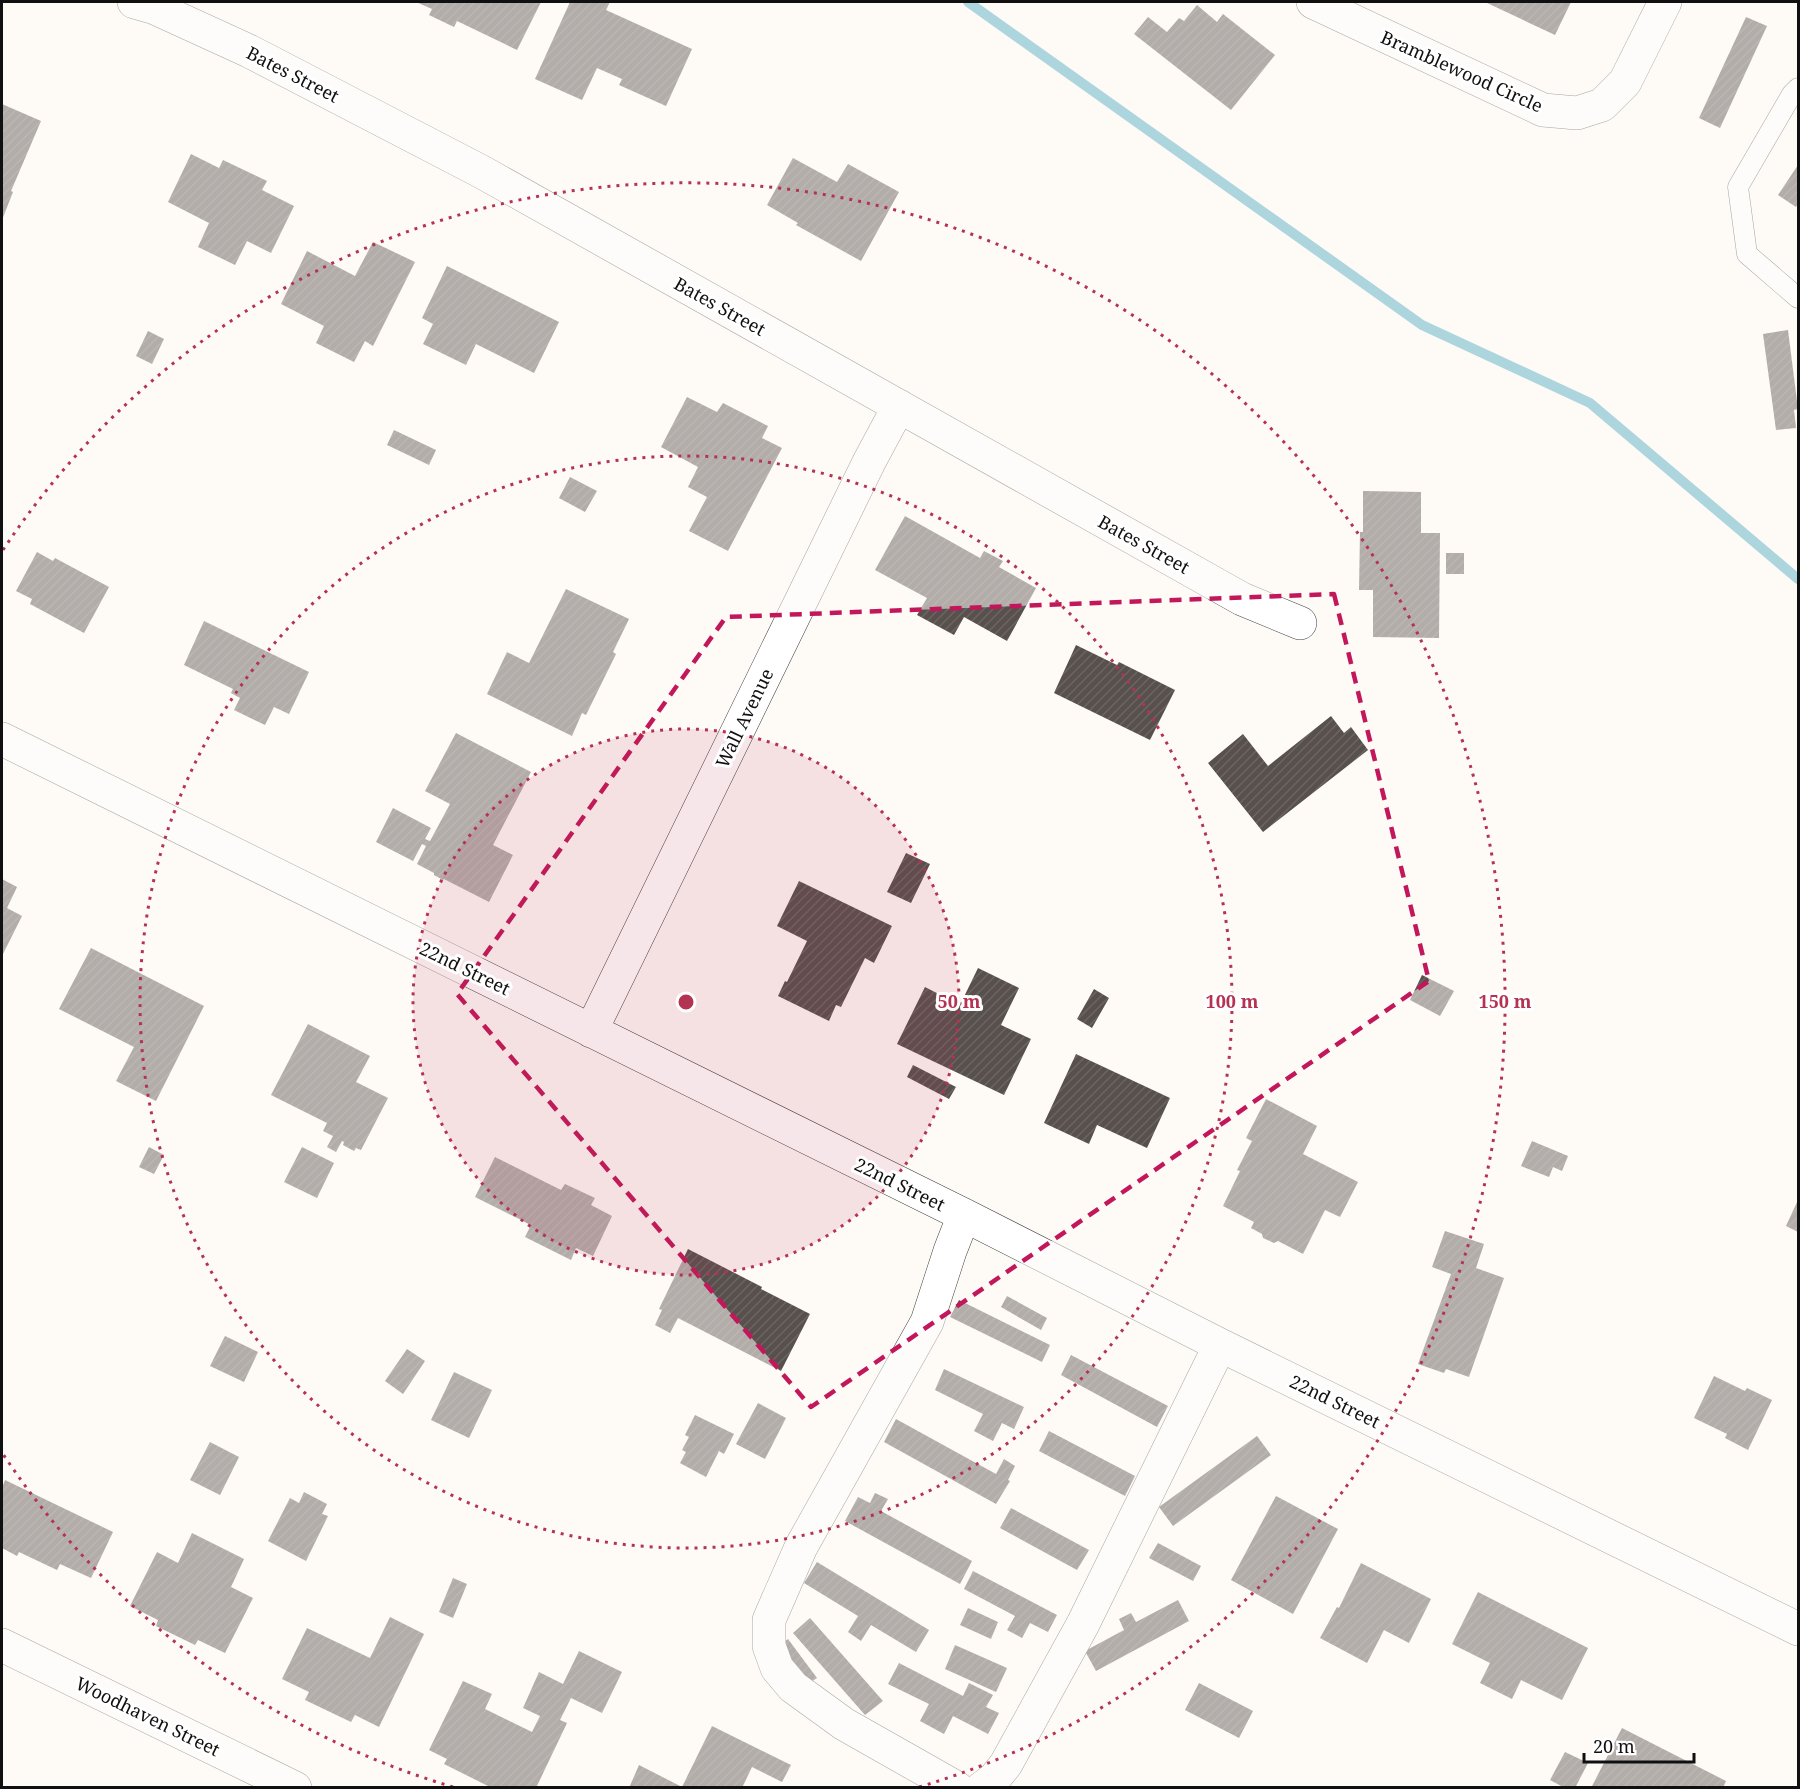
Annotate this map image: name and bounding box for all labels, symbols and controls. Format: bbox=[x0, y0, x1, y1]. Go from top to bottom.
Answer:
street label: Bramblewood Circle bbox=[1377, 25, 1547, 117]
street label: Bates Street bbox=[243, 40, 343, 108]
street label: Bates Street bbox=[670, 271, 770, 341]
street label: Bates Street bbox=[1094, 509, 1194, 579]
street label: Wall Avenue bbox=[710, 664, 778, 772]
street label: 22nd Street bbox=[416, 936, 514, 1000]
text: 50 m bbox=[938, 989, 981, 1013]
text: 100 m bbox=[1206, 989, 1259, 1013]
text: 150 m bbox=[1479, 989, 1532, 1013]
centre of rings bbox=[676, 992, 696, 1012]
street label: 22nd Street bbox=[851, 1152, 949, 1216]
street label: 22nd Street bbox=[1286, 1369, 1384, 1433]
street label: Woodhaven Street bbox=[72, 1671, 224, 1761]
scale bar bbox=[1584, 1726, 1694, 1764]
text: 20 m bbox=[1593, 1734, 1635, 1758]

